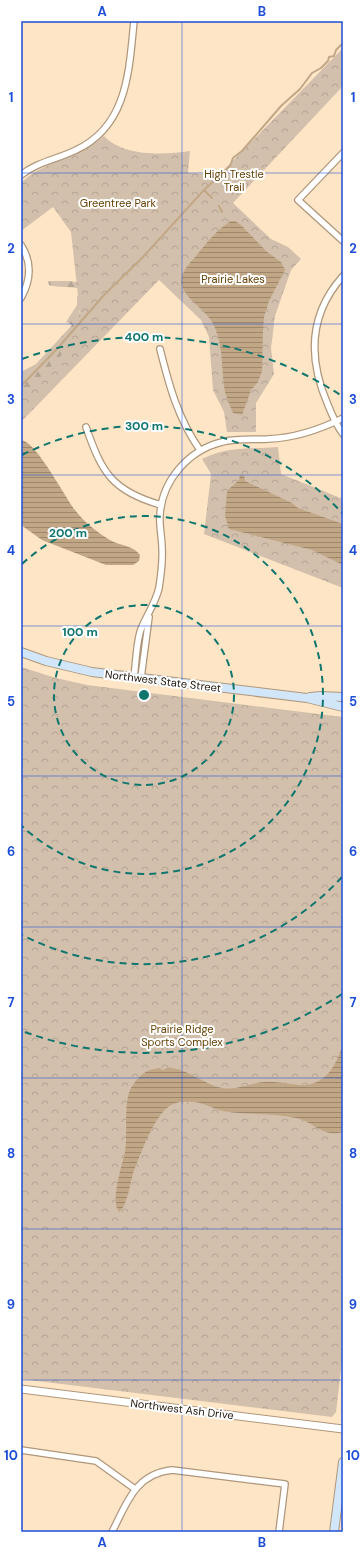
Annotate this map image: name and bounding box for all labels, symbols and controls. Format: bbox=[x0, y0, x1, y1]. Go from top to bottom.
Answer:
text: A bbox=[97, 3, 107, 20]
text: B bbox=[258, 3, 266, 20]
text: 1 bbox=[9, 89, 13, 106]
text: 1 bbox=[351, 89, 355, 106]
park label: High Trestle Trail bbox=[204, 167, 264, 194]
park label: Greentree Park bbox=[80, 196, 157, 210]
text: 2 bbox=[7, 240, 15, 257]
text: 2 bbox=[349, 240, 357, 257]
park label: Prairie Lakes bbox=[201, 272, 265, 286]
text: 400 m bbox=[125, 329, 163, 345]
text: 3 bbox=[7, 391, 15, 408]
text: 3 bbox=[349, 391, 357, 408]
text: 300 m bbox=[125, 418, 163, 434]
text: 200 m bbox=[49, 525, 87, 541]
text: 4 bbox=[7, 542, 15, 559]
text: 4 bbox=[349, 542, 357, 559]
text: 100 m bbox=[62, 624, 98, 640]
street label: Northwest State Street bbox=[104, 667, 222, 695]
centre of rings bbox=[137, 688, 151, 702]
text: 5 bbox=[7, 693, 15, 710]
text: 5 bbox=[349, 693, 357, 710]
text: 6 bbox=[7, 843, 15, 860]
text: 6 bbox=[349, 843, 357, 860]
text: 7 bbox=[8, 994, 15, 1011]
text: 7 bbox=[350, 994, 357, 1011]
park label: Prairie Ridge Sports Complex bbox=[141, 1022, 223, 1049]
text: 8 bbox=[7, 1145, 15, 1162]
text: 8 bbox=[349, 1145, 357, 1162]
text: 9 bbox=[7, 1296, 15, 1313]
text: 9 bbox=[349, 1296, 357, 1313]
street label: Northwest Ash Drive bbox=[130, 1396, 234, 1422]
text: 10 bbox=[4, 1447, 18, 1464]
text: 10 bbox=[346, 1447, 360, 1464]
text: A bbox=[97, 1534, 107, 1551]
text: B bbox=[258, 1534, 266, 1551]

